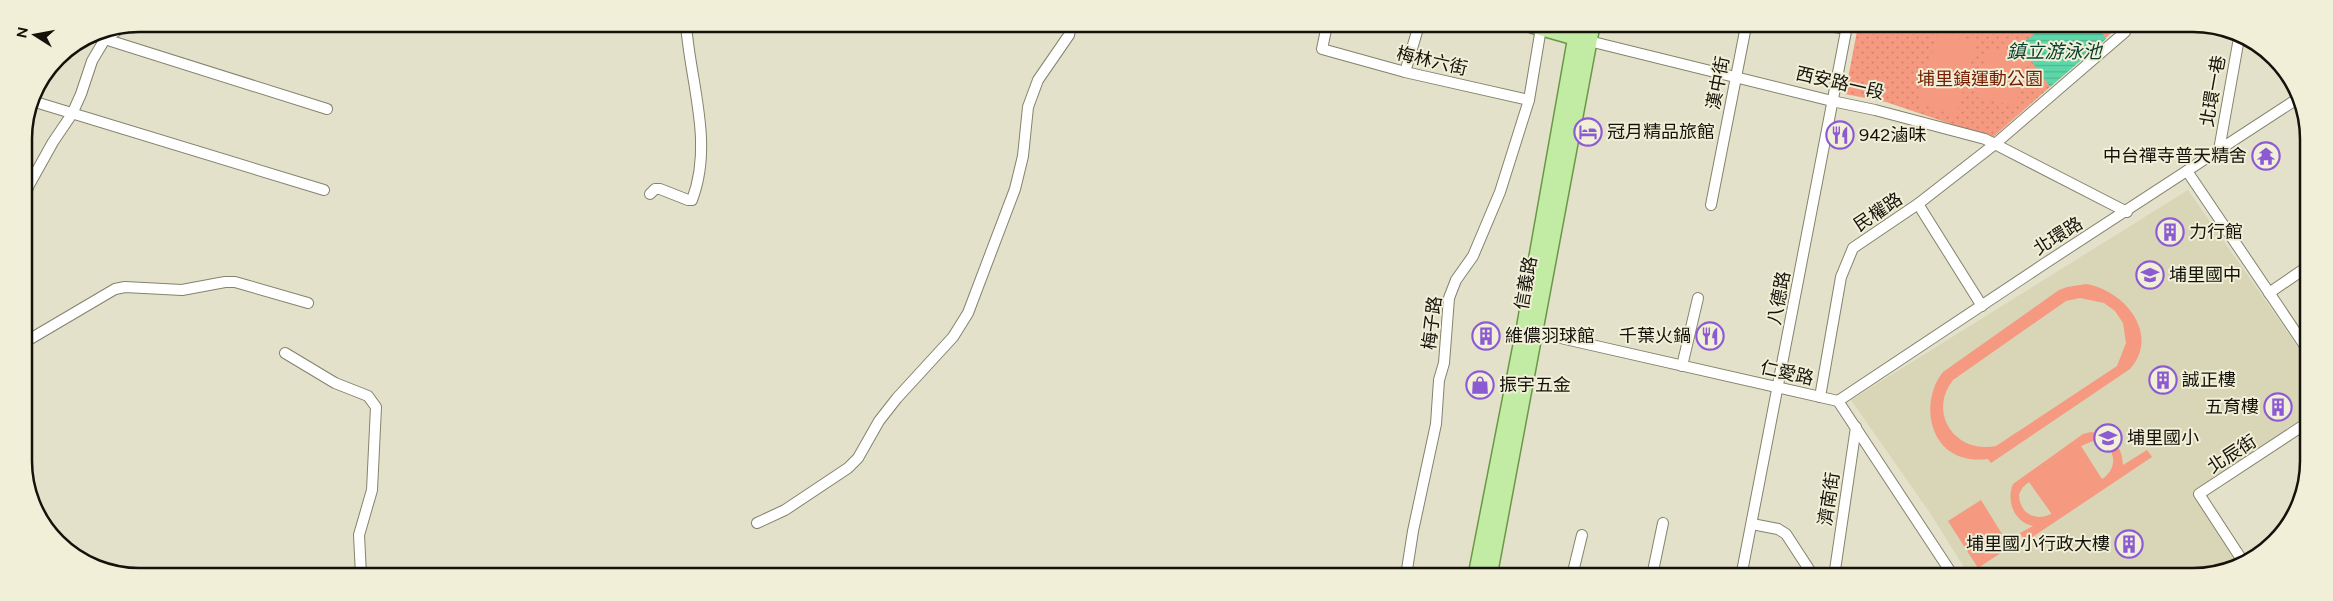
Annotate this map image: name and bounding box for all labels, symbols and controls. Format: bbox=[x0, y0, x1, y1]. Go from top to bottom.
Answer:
north arrow bbox=[10, 10, 60, 60]
text: N bbox=[13, 26, 32, 40]
water label: 鎮立游泳池 bbox=[2006, 40, 2103, 63]
street label: 梅林六街 bbox=[1394, 42, 1470, 80]
street label: 漢中街 bbox=[1702, 54, 1734, 112]
street label: 北環一巷 bbox=[2196, 54, 2230, 128]
street label: 西安路一段 bbox=[1794, 62, 1886, 104]
park label: 埔里鎮運動公園 bbox=[1917, 68, 2043, 90]
hotel icon: 冠月精品旅館 bbox=[1573, 117, 1603, 147]
restaurant icon: 942滷味 bbox=[1825, 120, 1855, 150]
place label: 冠月精品旅館 bbox=[1607, 121, 1715, 143]
place label: 942滷味 bbox=[1859, 124, 1926, 146]
temple icon: 中台禪寺普天精舍 bbox=[2251, 141, 2281, 171]
place label: 中台禪寺普天精舍 bbox=[2103, 145, 2247, 167]
street label: 民權路 bbox=[1849, 188, 1907, 236]
street label: 北環路 bbox=[2029, 212, 2087, 260]
building icon: 力行館 bbox=[2155, 217, 2185, 247]
place label: 力行館 bbox=[2189, 221, 2243, 243]
street label: 信義路 bbox=[1510, 255, 1542, 311]
school or university icon: 埔里國中 bbox=[2135, 260, 2165, 290]
place label: 埔里國中 bbox=[2169, 264, 2241, 286]
street label: 八德路 bbox=[1763, 269, 1795, 327]
street label: 梅子路 bbox=[1418, 295, 1446, 351]
building icon: 維儂羽球館 bbox=[1471, 321, 1501, 351]
restaurant icon: 千葉火鍋 bbox=[1695, 321, 1725, 351]
place label: 維儂羽球館 bbox=[1505, 325, 1595, 347]
place label: 千葉火鍋 bbox=[1619, 325, 1691, 347]
street label: 仁愛路 bbox=[1758, 356, 1816, 390]
building icon: 誠正樓 bbox=[2148, 365, 2178, 395]
place label: 誠正樓 bbox=[2182, 369, 2236, 391]
shop icon: 振宇五金 bbox=[1465, 370, 1495, 400]
place label: 振宇五金 bbox=[1499, 374, 1571, 396]
building icon: 五育樓 bbox=[2263, 392, 2293, 422]
place label: 五育樓 bbox=[2205, 396, 2259, 418]
school or university icon: 埔里國小 bbox=[2093, 423, 2123, 453]
place label: 埔里國小 bbox=[2127, 427, 2199, 449]
street label: 北辰街 bbox=[2203, 430, 2261, 478]
street label: 濟南街 bbox=[1814, 471, 1844, 527]
building icon: 埔里國小行政大樓 bbox=[2114, 529, 2144, 559]
place label: 埔里國小行政大樓 bbox=[1966, 533, 2110, 555]

